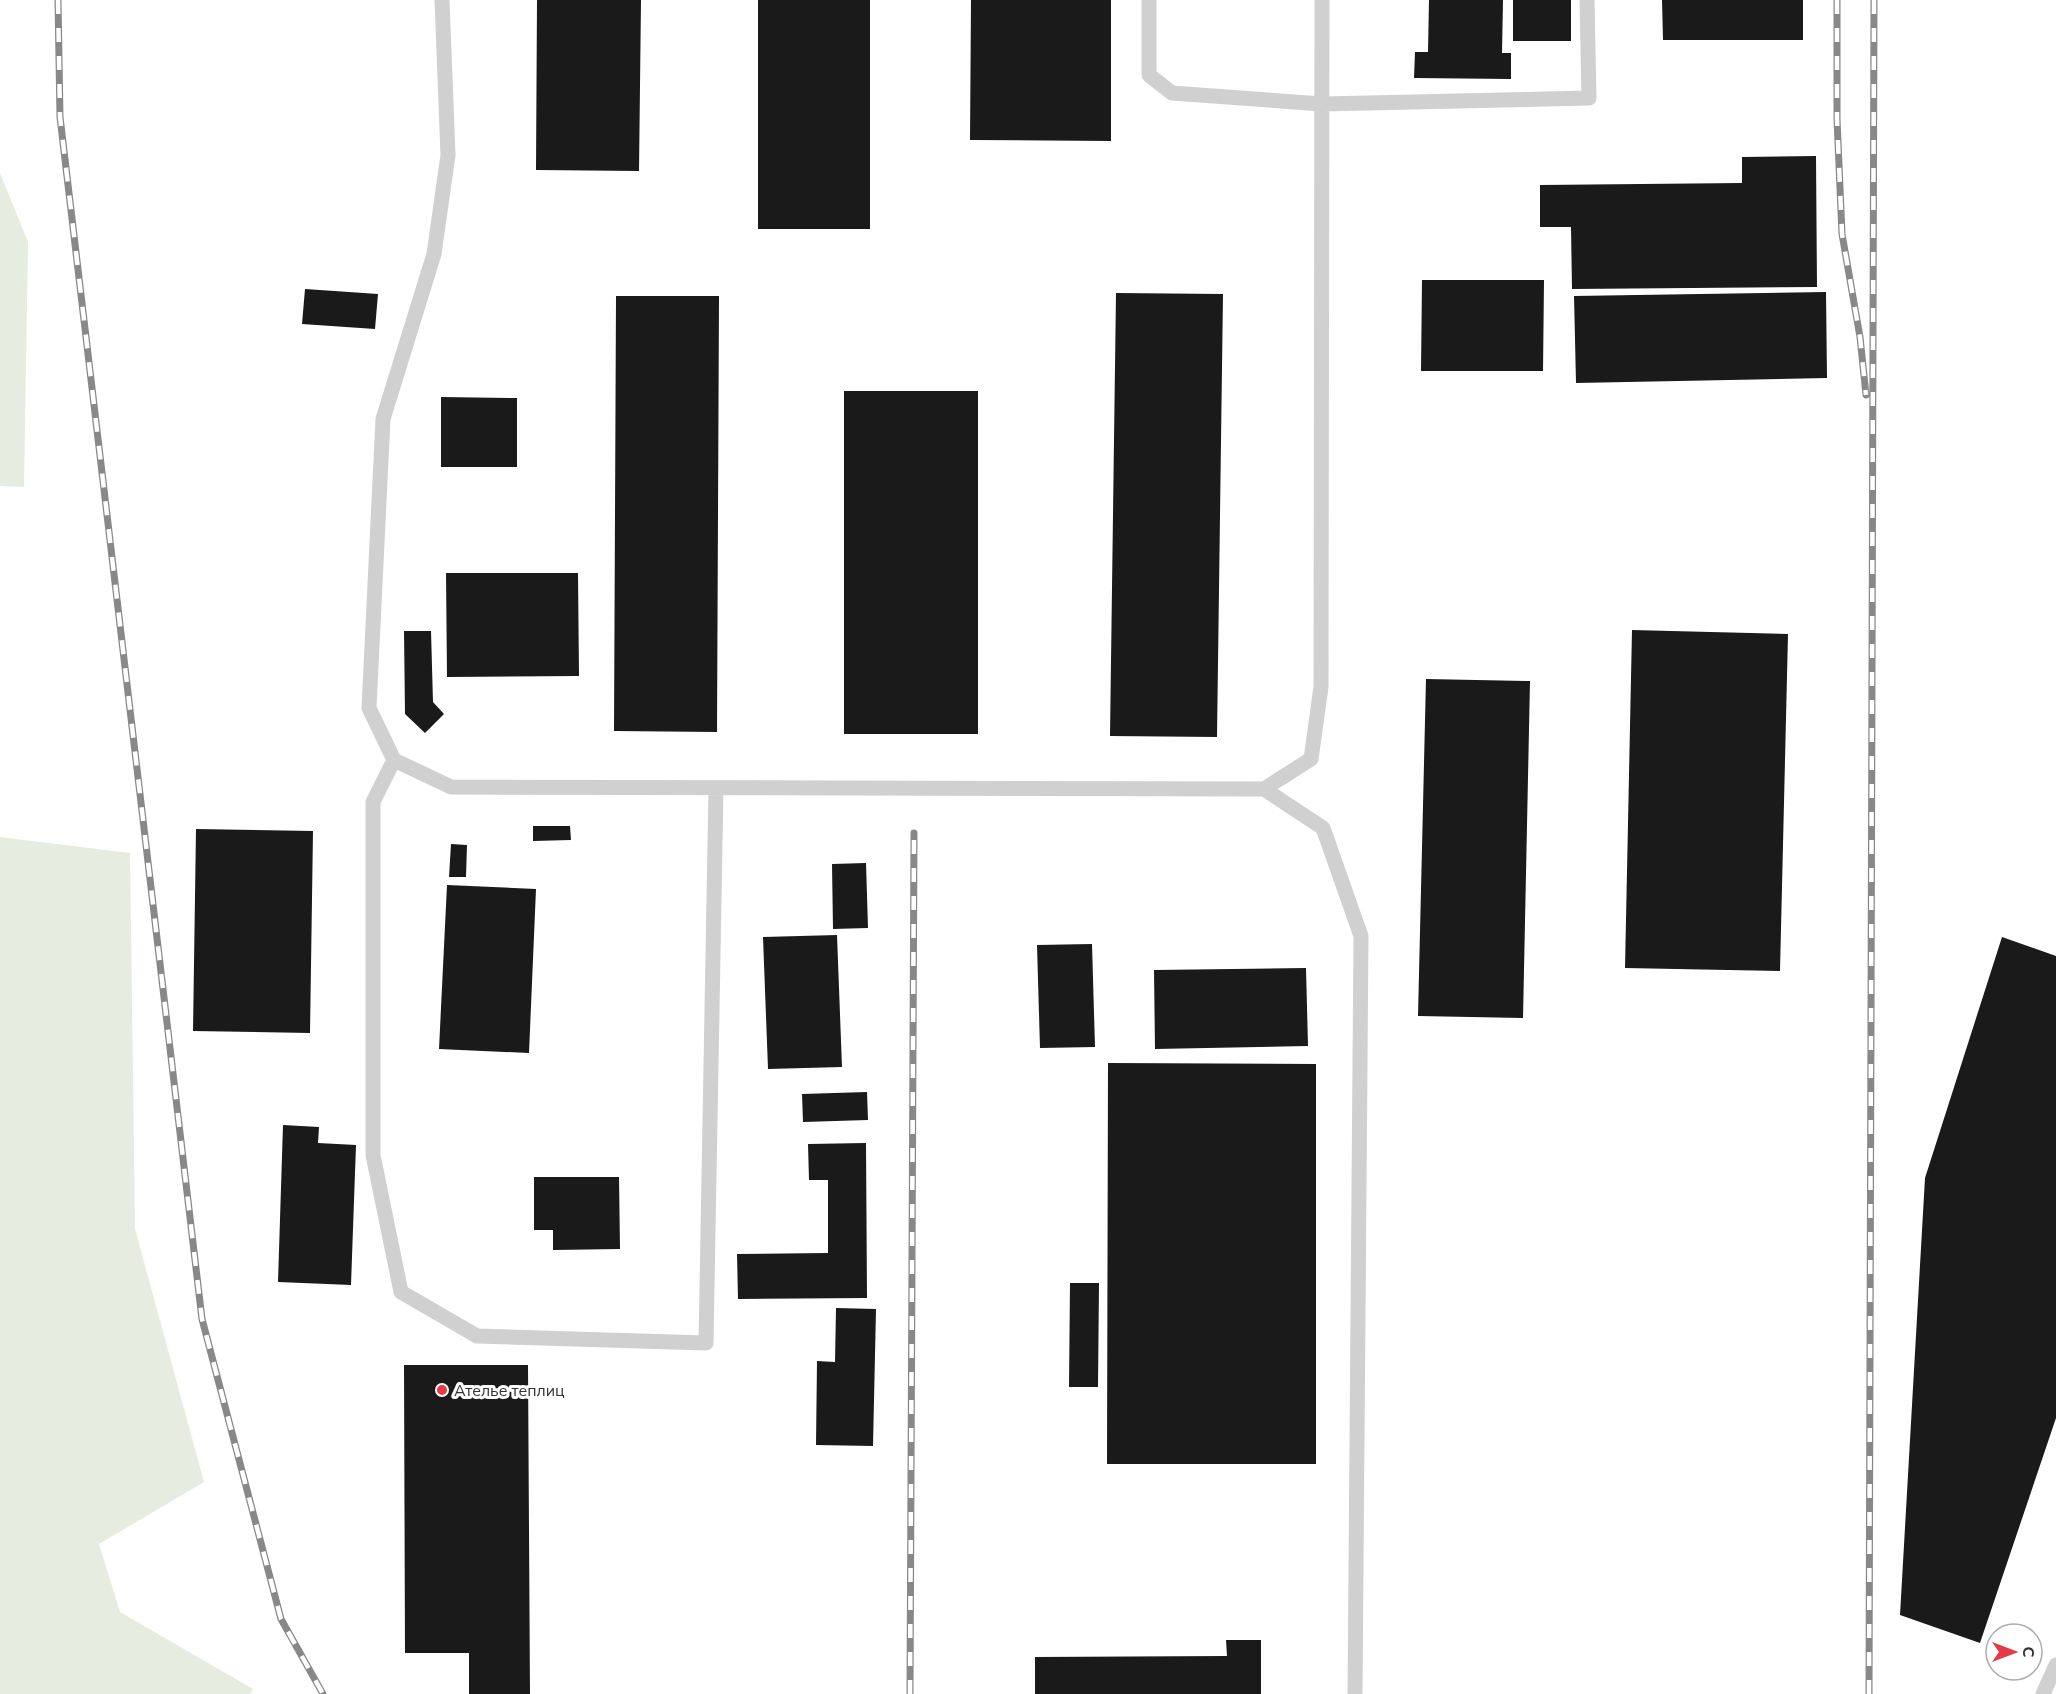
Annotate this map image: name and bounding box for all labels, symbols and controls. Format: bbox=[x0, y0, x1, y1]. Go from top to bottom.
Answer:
place label: Ателье теплиц bbox=[454, 1380, 565, 1402]
marker: Ателье теплиц bbox=[435, 1383, 449, 1397]
north arrow bbox=[1984, 1622, 2044, 1682]
text: С bbox=[2017, 1647, 2039, 1658]

